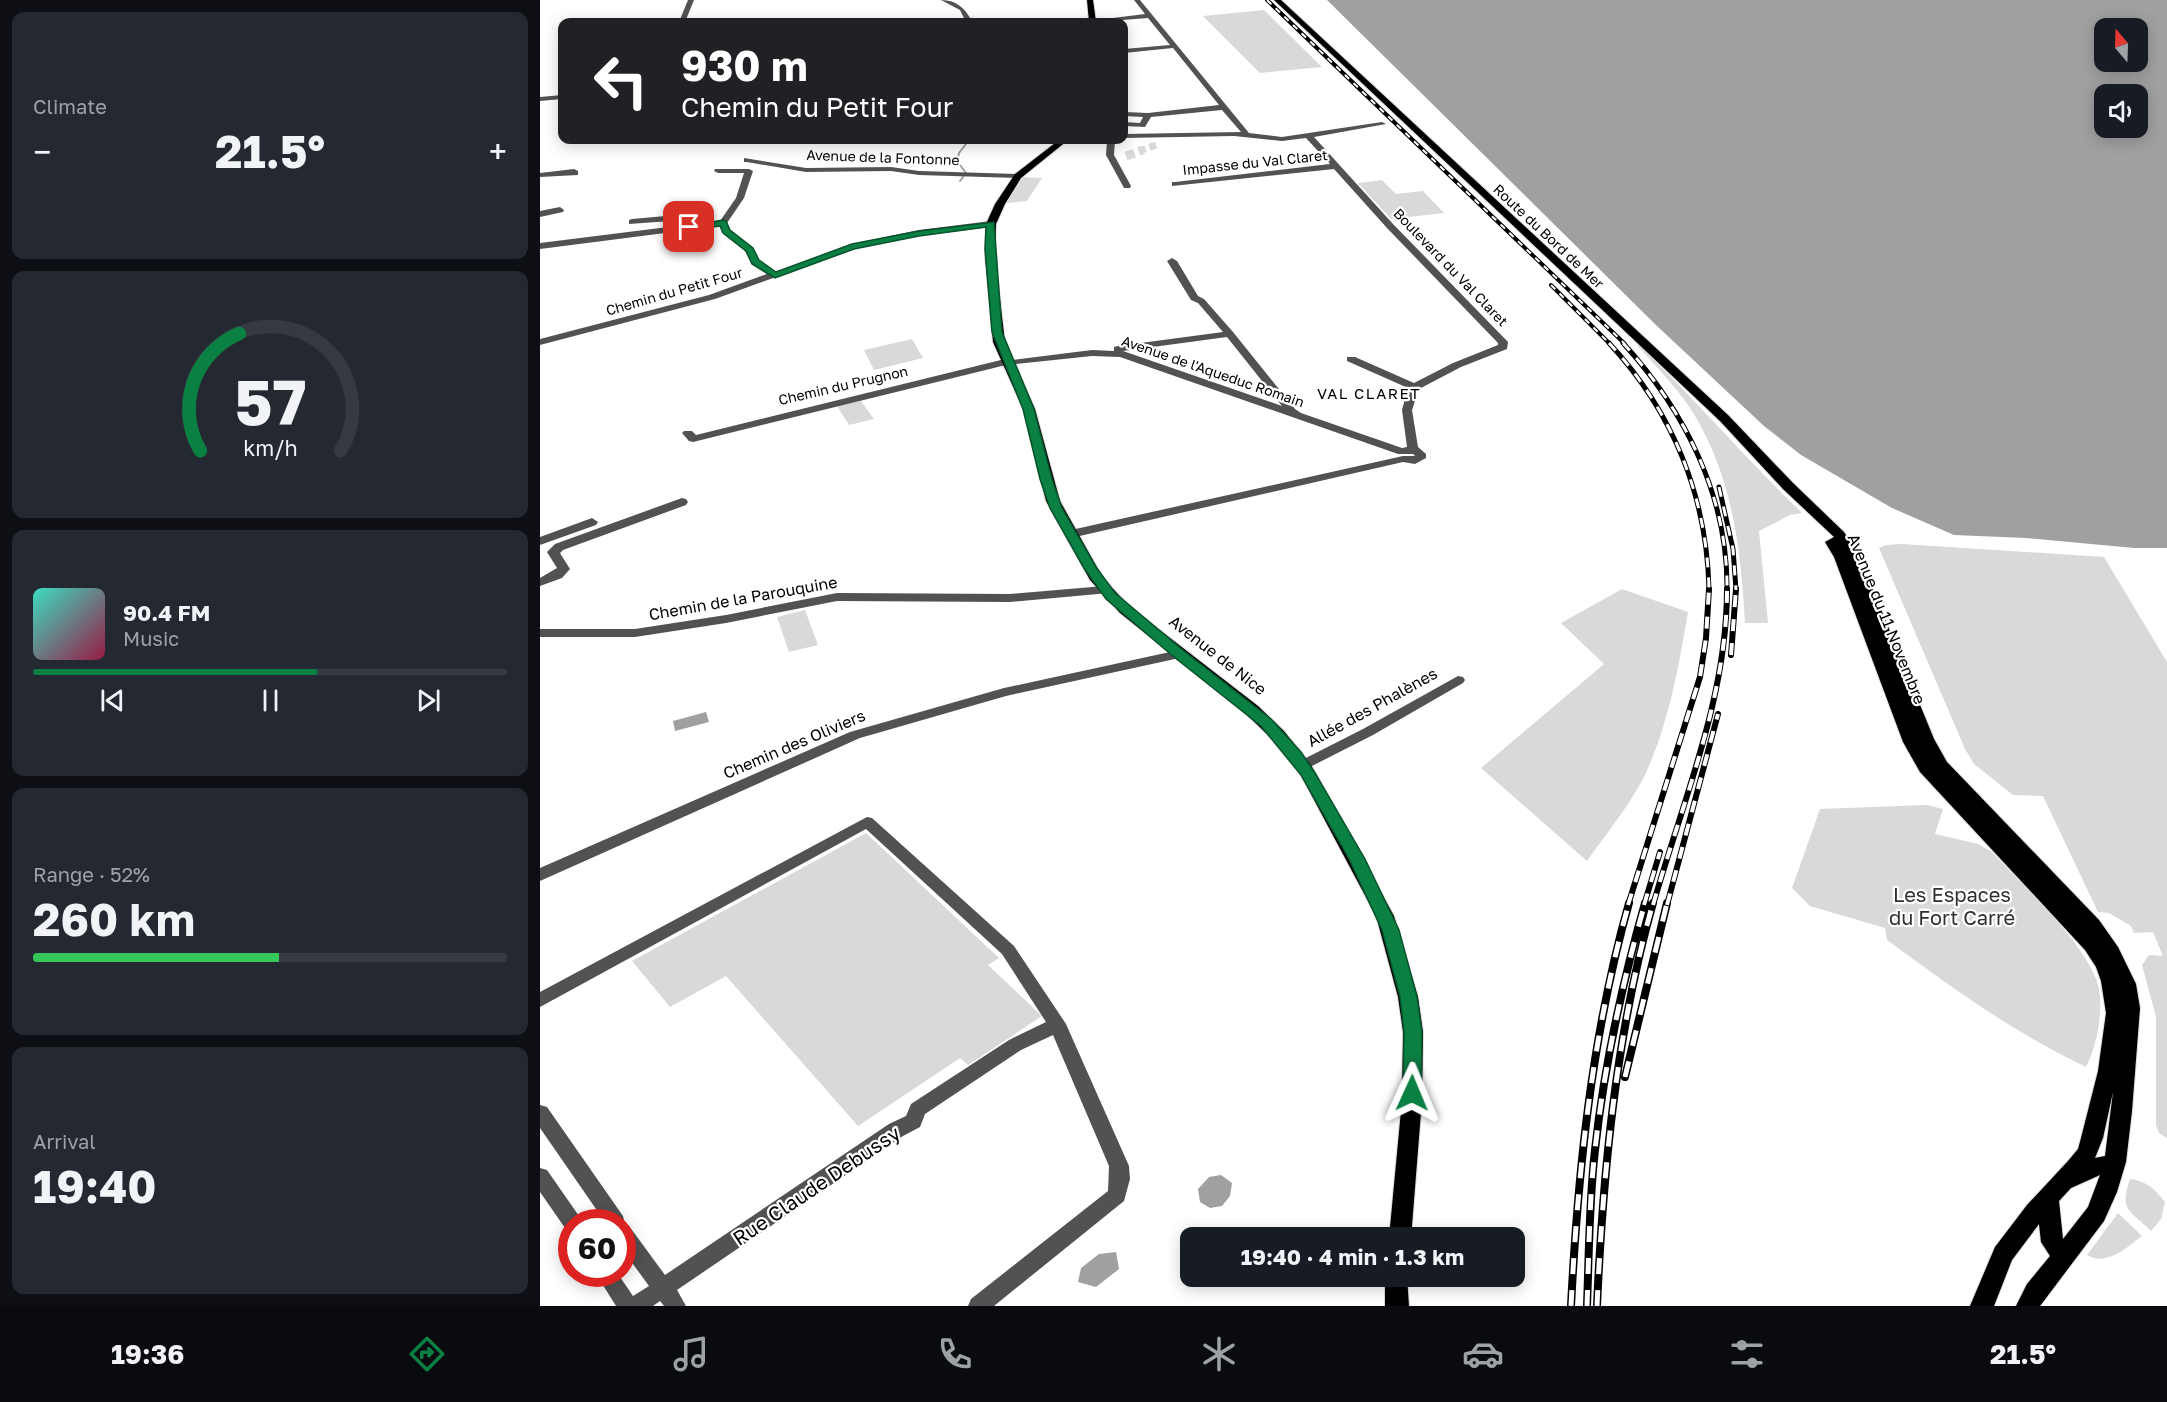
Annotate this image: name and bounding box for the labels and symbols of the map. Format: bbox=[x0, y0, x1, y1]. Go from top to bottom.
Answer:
north arrow bbox=[2094, 18, 2148, 72]
street label: Avenue de la Fontonne bbox=[806, 146, 960, 168]
street label: Impasse du Val Claret bbox=[1182, 146, 1328, 178]
street label: Route du Bord de Mer bbox=[1490, 180, 1608, 292]
pin bbox=[663, 201, 714, 252]
street label: Boulevard du Val Claret bbox=[1390, 205, 1512, 329]
street label: Chemin du Petit Four bbox=[604, 263, 745, 319]
street label: Avenue de l'Aqueduc Romain bbox=[1119, 332, 1307, 410]
street label: Chemin du Prugnon bbox=[777, 362, 909, 408]
district label: VAL CLARET bbox=[1317, 384, 1421, 402]
street label: Avenue du 11 Novembre bbox=[1844, 531, 1930, 707]
street label: Chemin de la Parouquine bbox=[647, 572, 839, 624]
street label: Avenue de Nice bbox=[1165, 611, 1271, 699]
street label: Allée des Phalènes bbox=[1303, 663, 1441, 751]
street label: Chemin des Oliviers bbox=[720, 705, 868, 783]
park label: Les Espaces du Fort Carré bbox=[1889, 882, 2015, 929]
position arrow bbox=[1380, 1061, 1444, 1125]
street label: Rue Claude Debussy bbox=[728, 1120, 904, 1250]
speed limit sign: 60 bbox=[558, 1209, 636, 1287]

